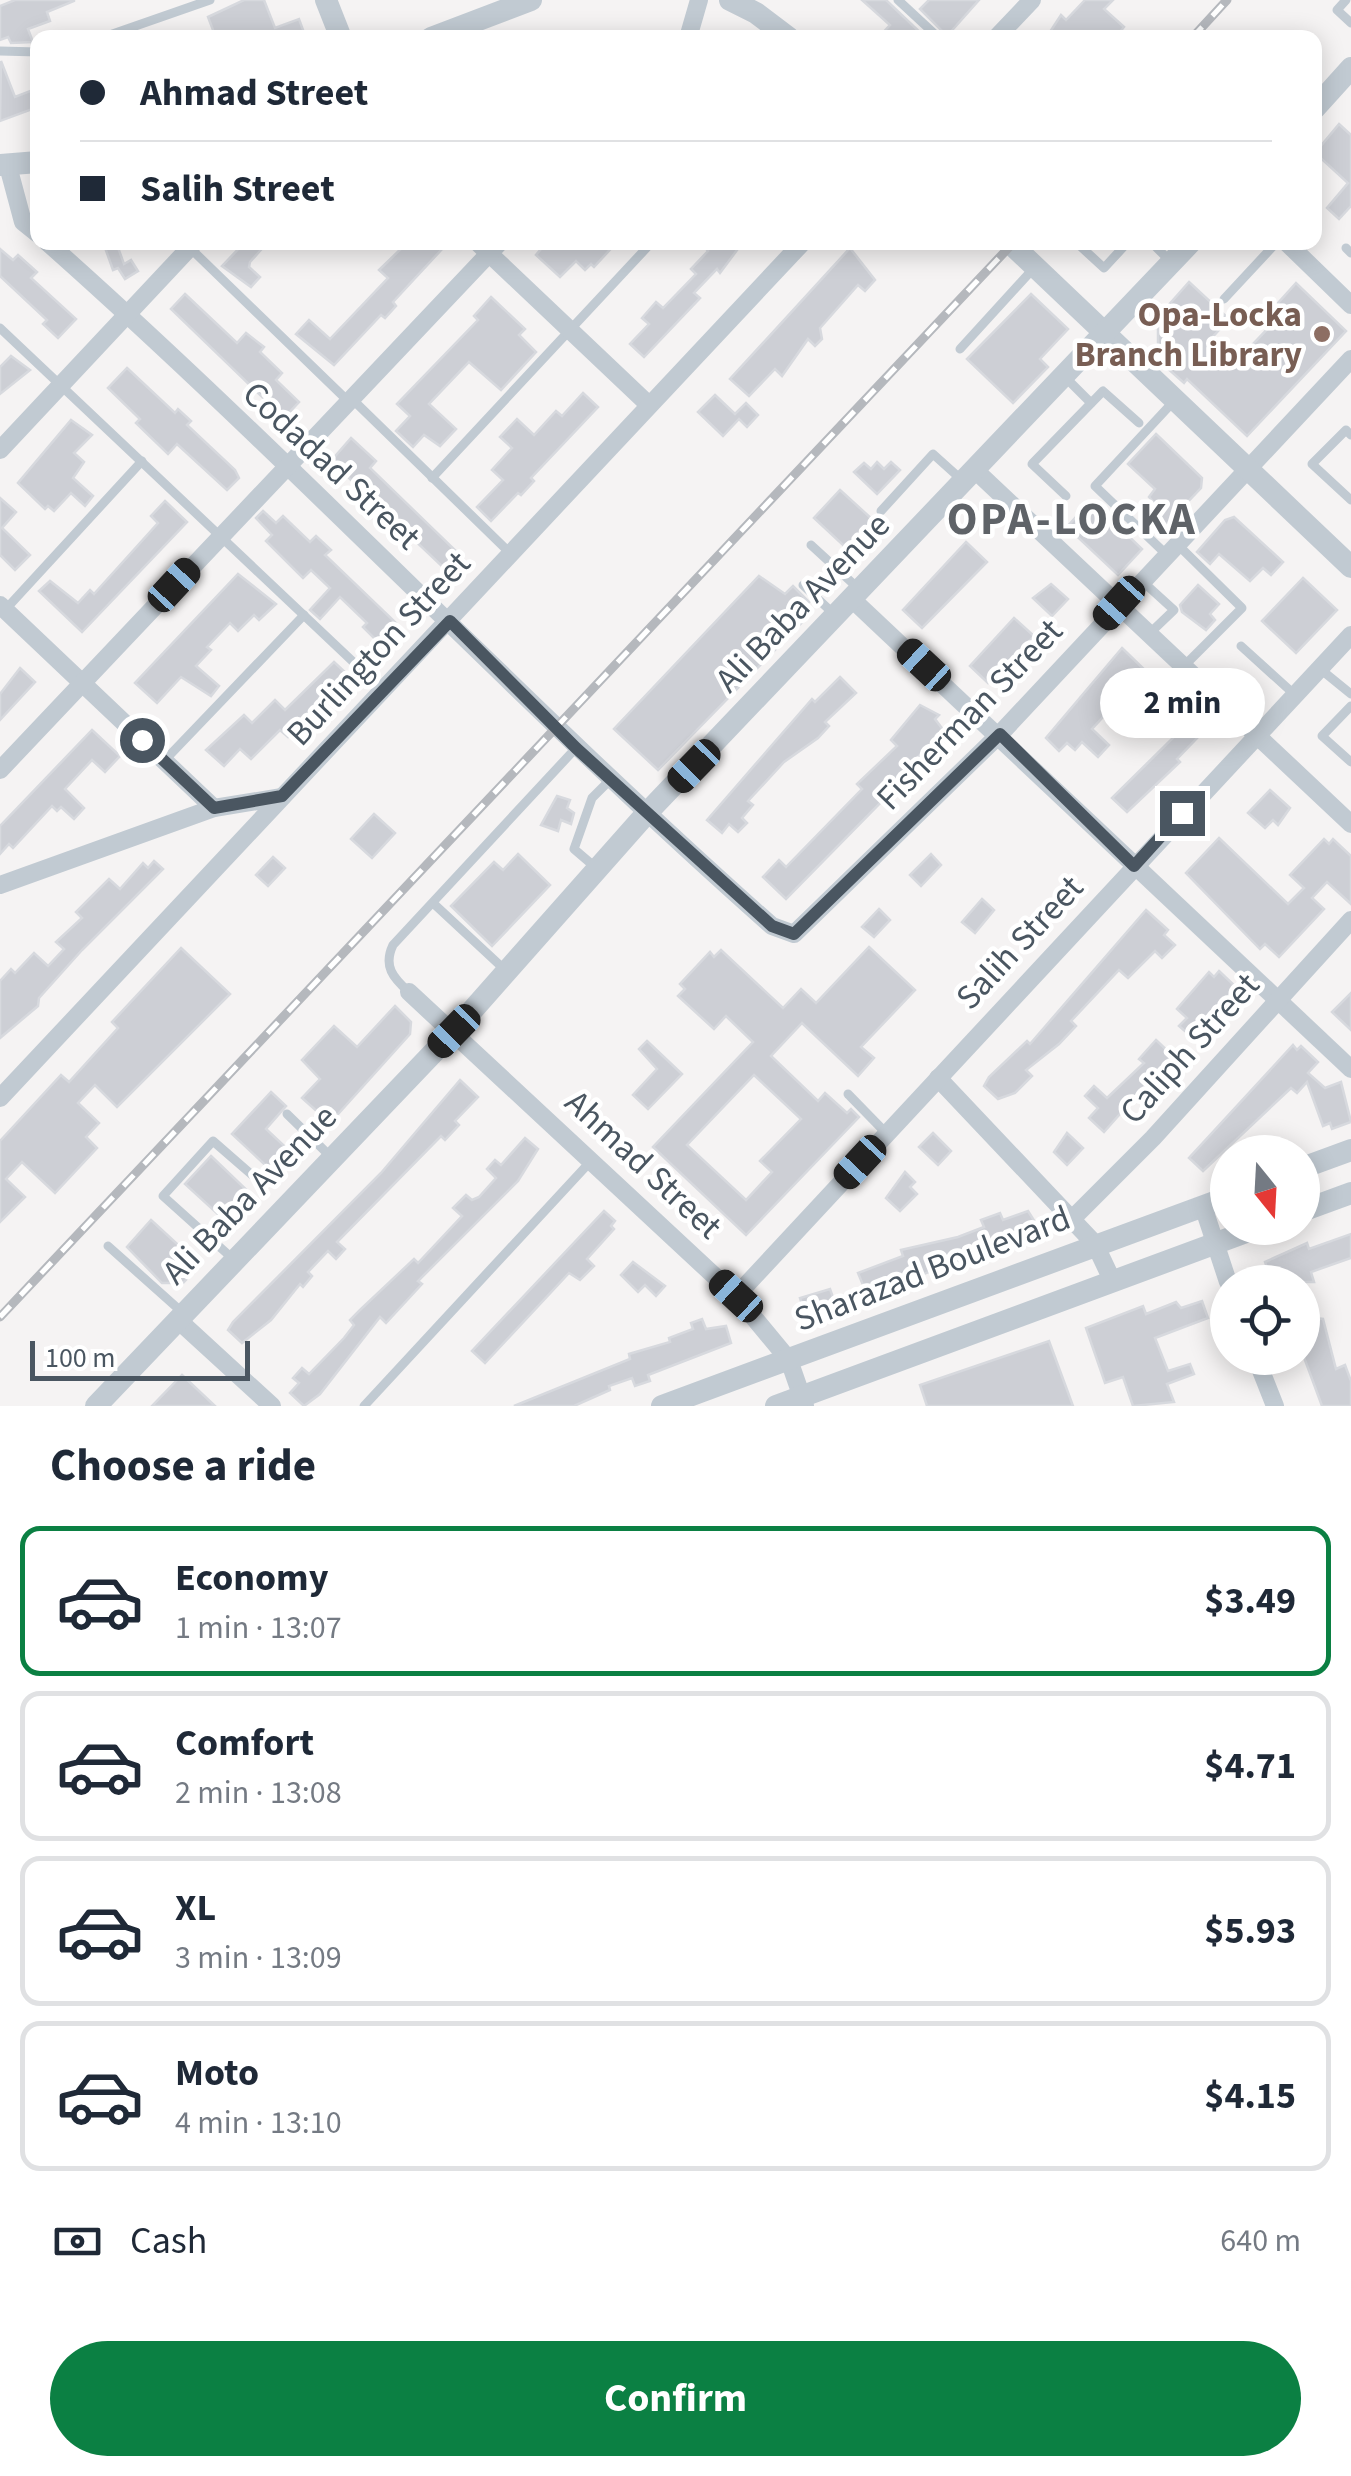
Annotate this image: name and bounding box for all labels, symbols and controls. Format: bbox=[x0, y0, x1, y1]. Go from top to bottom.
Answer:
text: Ahmad Street bbox=[140, 66, 368, 120]
text: Salih Street bbox=[140, 162, 335, 216]
place label: Opa-Locka Branch Library bbox=[1074, 290, 1302, 380]
marker: Opa-Locka Branch Library bbox=[1311, 323, 1333, 345]
street label: Codadad Street bbox=[231, 370, 432, 562]
district label: OPA-LOCKA bbox=[947, 488, 1197, 552]
street label: Ali Baba Avenue bbox=[704, 501, 902, 704]
street label: Burlington Street bbox=[275, 540, 482, 757]
car bbox=[143, 553, 205, 617]
car bbox=[1088, 571, 1150, 635]
street label: Fisherman Street bbox=[865, 607, 1075, 822]
car bbox=[892, 634, 956, 696]
callout: 2 min bbox=[1100, 668, 1264, 738]
text: 2 min bbox=[1144, 680, 1221, 726]
route start bbox=[120, 718, 165, 763]
car bbox=[662, 734, 726, 798]
route end bbox=[1160, 791, 1205, 836]
street label: Salih Street bbox=[944, 864, 1095, 1021]
street label: Caliph Street bbox=[1108, 962, 1271, 1135]
car bbox=[422, 999, 486, 1063]
street label: Ahmad Street bbox=[554, 1079, 733, 1251]
street label: Ali Baba Avenue bbox=[151, 1093, 349, 1296]
car bbox=[829, 1130, 891, 1194]
north arrow bbox=[1210, 1135, 1320, 1245]
map controls bbox=[1210, 1135, 1320, 1375]
street label: Sharazad Boulevard bbox=[787, 1193, 1078, 1345]
car bbox=[704, 1265, 768, 1327]
button: locate bbox=[1210, 1265, 1320, 1375]
scale bar bbox=[30, 1336, 250, 1380]
text: 100 m bbox=[45, 1338, 116, 1378]
text: Choose a ride bbox=[50, 1434, 316, 1498]
text: Economy bbox=[175, 1551, 328, 1605]
icon: car bbox=[55, 1556, 145, 1646]
text: $3.49 bbox=[1204, 1574, 1296, 1628]
text: 1 min · 13:07 bbox=[175, 1605, 342, 1651]
text: Comfort bbox=[175, 1716, 314, 1770]
icon: car bbox=[55, 1721, 145, 1811]
text: $4.71 bbox=[1204, 1739, 1296, 1793]
text: 2 min · 13:08 bbox=[175, 1770, 342, 1816]
text: XL bbox=[175, 1881, 216, 1935]
icon: car bbox=[55, 1886, 145, 1976]
text: $5.93 bbox=[1204, 1904, 1296, 1958]
text: 3 min · 13:09 bbox=[175, 1935, 342, 1981]
text: Moto bbox=[175, 2046, 259, 2100]
icon: car bbox=[55, 2051, 145, 2141]
text: $4.15 bbox=[1204, 2069, 1296, 2123]
text: 4 min · 13:10 bbox=[175, 2100, 342, 2146]
icon: cash bbox=[50, 2214, 105, 2269]
text: Cash bbox=[130, 2214, 207, 2268]
text: 640 m bbox=[1220, 2218, 1301, 2264]
button: Confirm bbox=[50, 2341, 1301, 2456]

